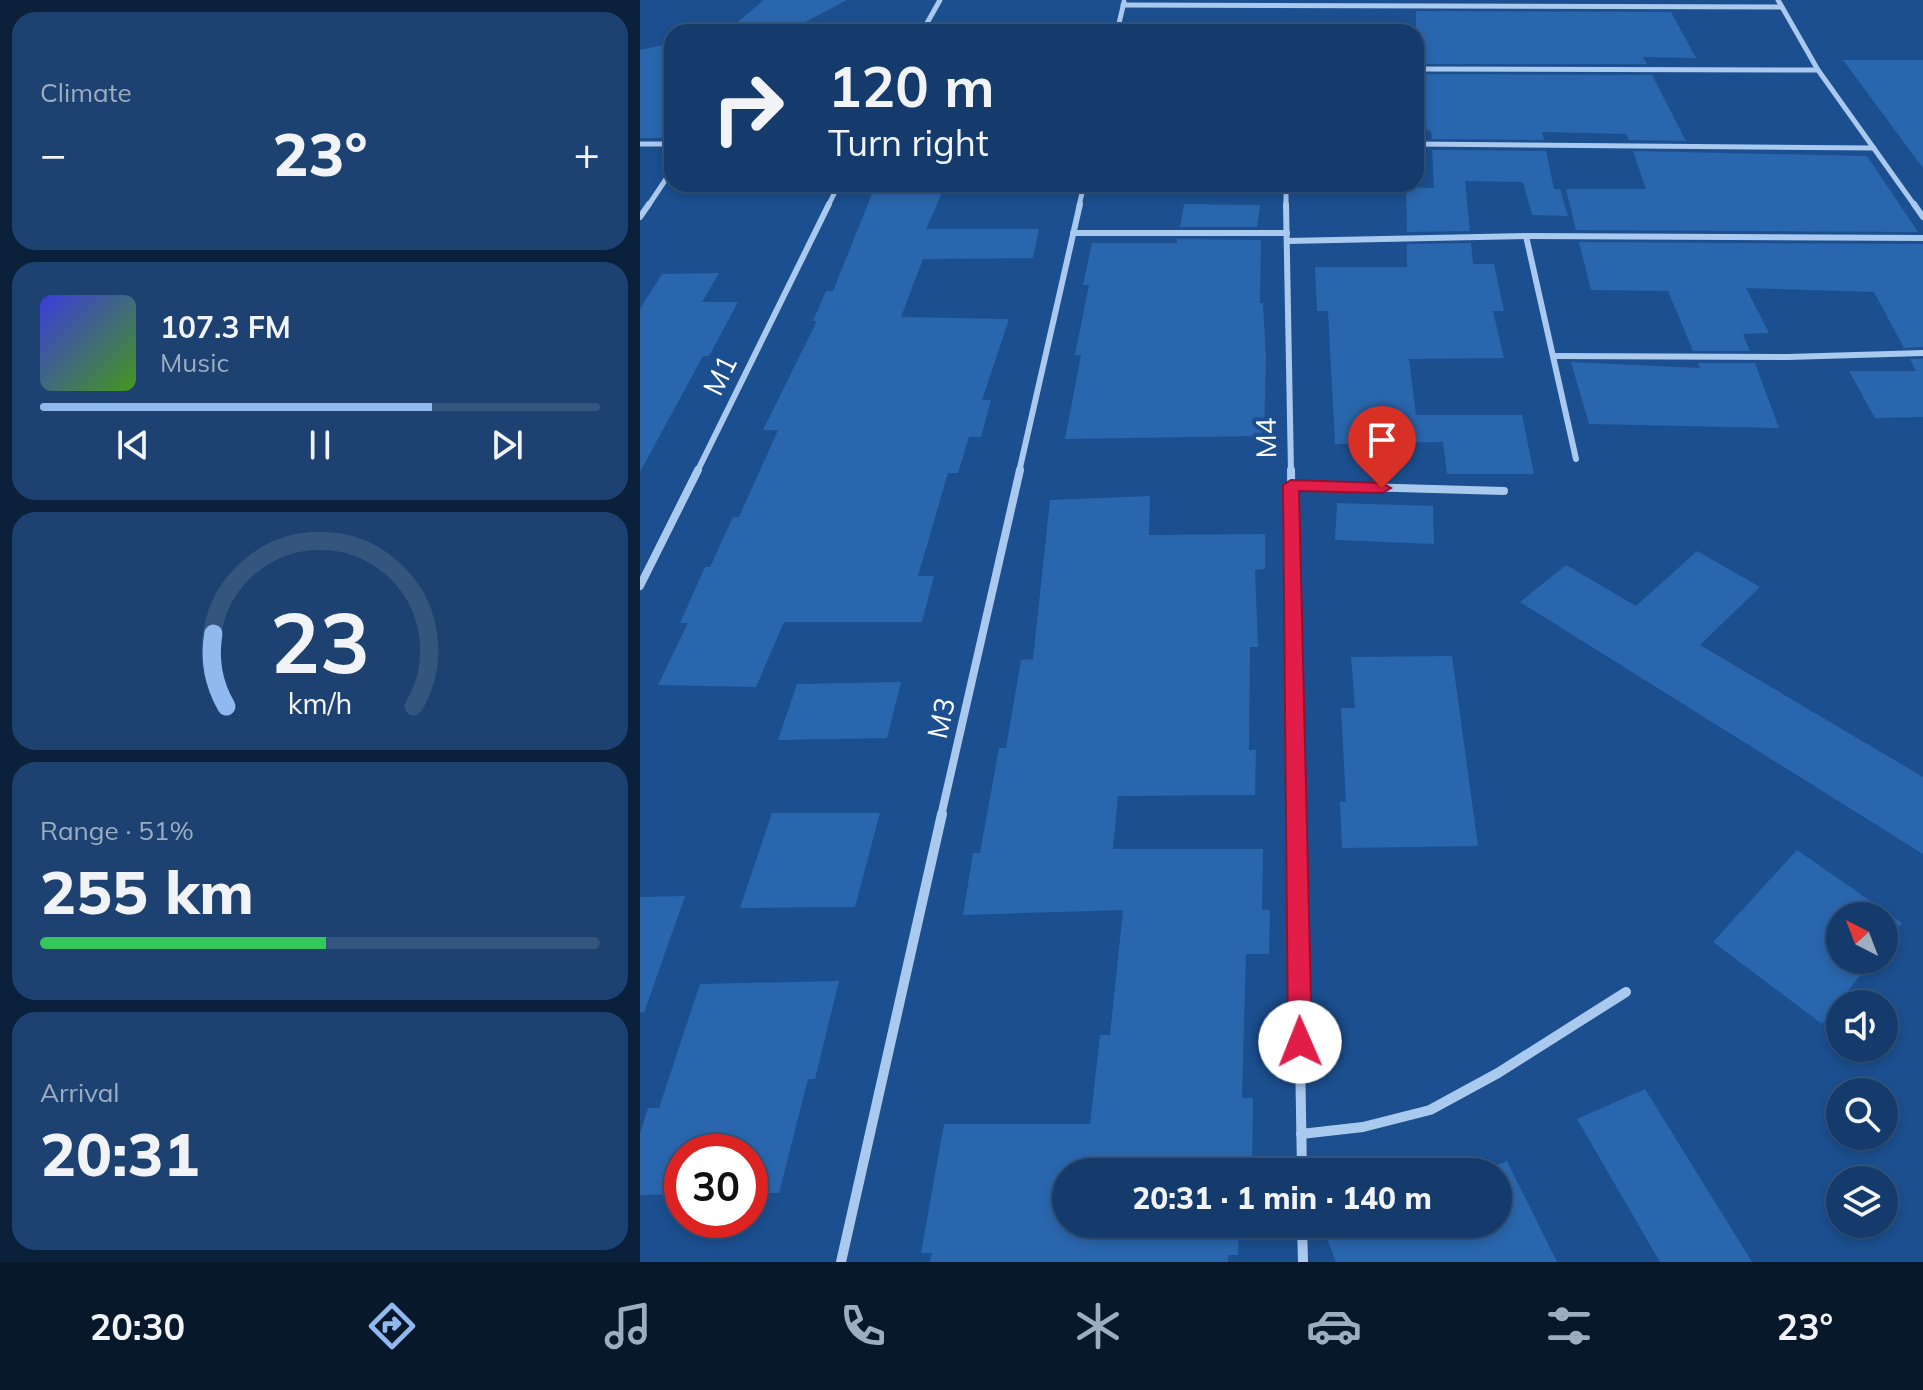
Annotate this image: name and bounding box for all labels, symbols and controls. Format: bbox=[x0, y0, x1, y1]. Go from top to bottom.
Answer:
text: 120 m bbox=[828, 51, 995, 121]
icon: right bbox=[696, 56, 800, 160]
text: Climate bbox=[40, 76, 132, 109]
text: 23° bbox=[272, 116, 368, 191]
text: Turn right bbox=[828, 120, 989, 165]
text: − bbox=[40, 126, 66, 181]
text: + bbox=[574, 126, 600, 181]
text: 107.3 FM bbox=[160, 308, 291, 346]
text: Music bbox=[160, 346, 229, 379]
street label: M1 bbox=[695, 349, 744, 401]
pin bbox=[1348, 406, 1416, 488]
street label: M4 bbox=[1248, 417, 1283, 459]
icon: arrive bbox=[1360, 418, 1404, 462]
icon: previous bbox=[111, 423, 155, 467]
icon: pause bbox=[298, 423, 342, 467]
icon: next bbox=[485, 423, 529, 467]
text: 23 bbox=[270, 589, 370, 694]
text: km/h bbox=[288, 685, 352, 721]
street label: M3 bbox=[919, 694, 962, 742]
text: Range · 51% bbox=[40, 814, 194, 847]
text: 255 km bbox=[40, 854, 254, 929]
north arrow bbox=[1826, 902, 1898, 974]
map controls bbox=[1826, 902, 1898, 1238]
button: sound bbox=[1826, 990, 1898, 1062]
position arrow bbox=[1258, 1000, 1342, 1084]
text: Arrival bbox=[40, 1076, 120, 1109]
button: search bbox=[1826, 1078, 1898, 1150]
text: 20:31 bbox=[40, 1116, 200, 1191]
speed limit sign: 30 bbox=[664, 1134, 768, 1238]
button: layers bbox=[1826, 1166, 1898, 1238]
text: 20:31 · 1 min · 140 m bbox=[1132, 1179, 1432, 1217]
icon: directions bbox=[364, 1298, 420, 1354]
icon: music bbox=[600, 1298, 656, 1354]
icon: phone bbox=[835, 1298, 891, 1354]
icon: climate bbox=[1070, 1298, 1126, 1354]
icon: car bbox=[1306, 1298, 1362, 1354]
icon: filters bbox=[1541, 1298, 1597, 1354]
text: 20:30 bbox=[90, 1304, 185, 1349]
text: 23° bbox=[1776, 1304, 1833, 1349]

